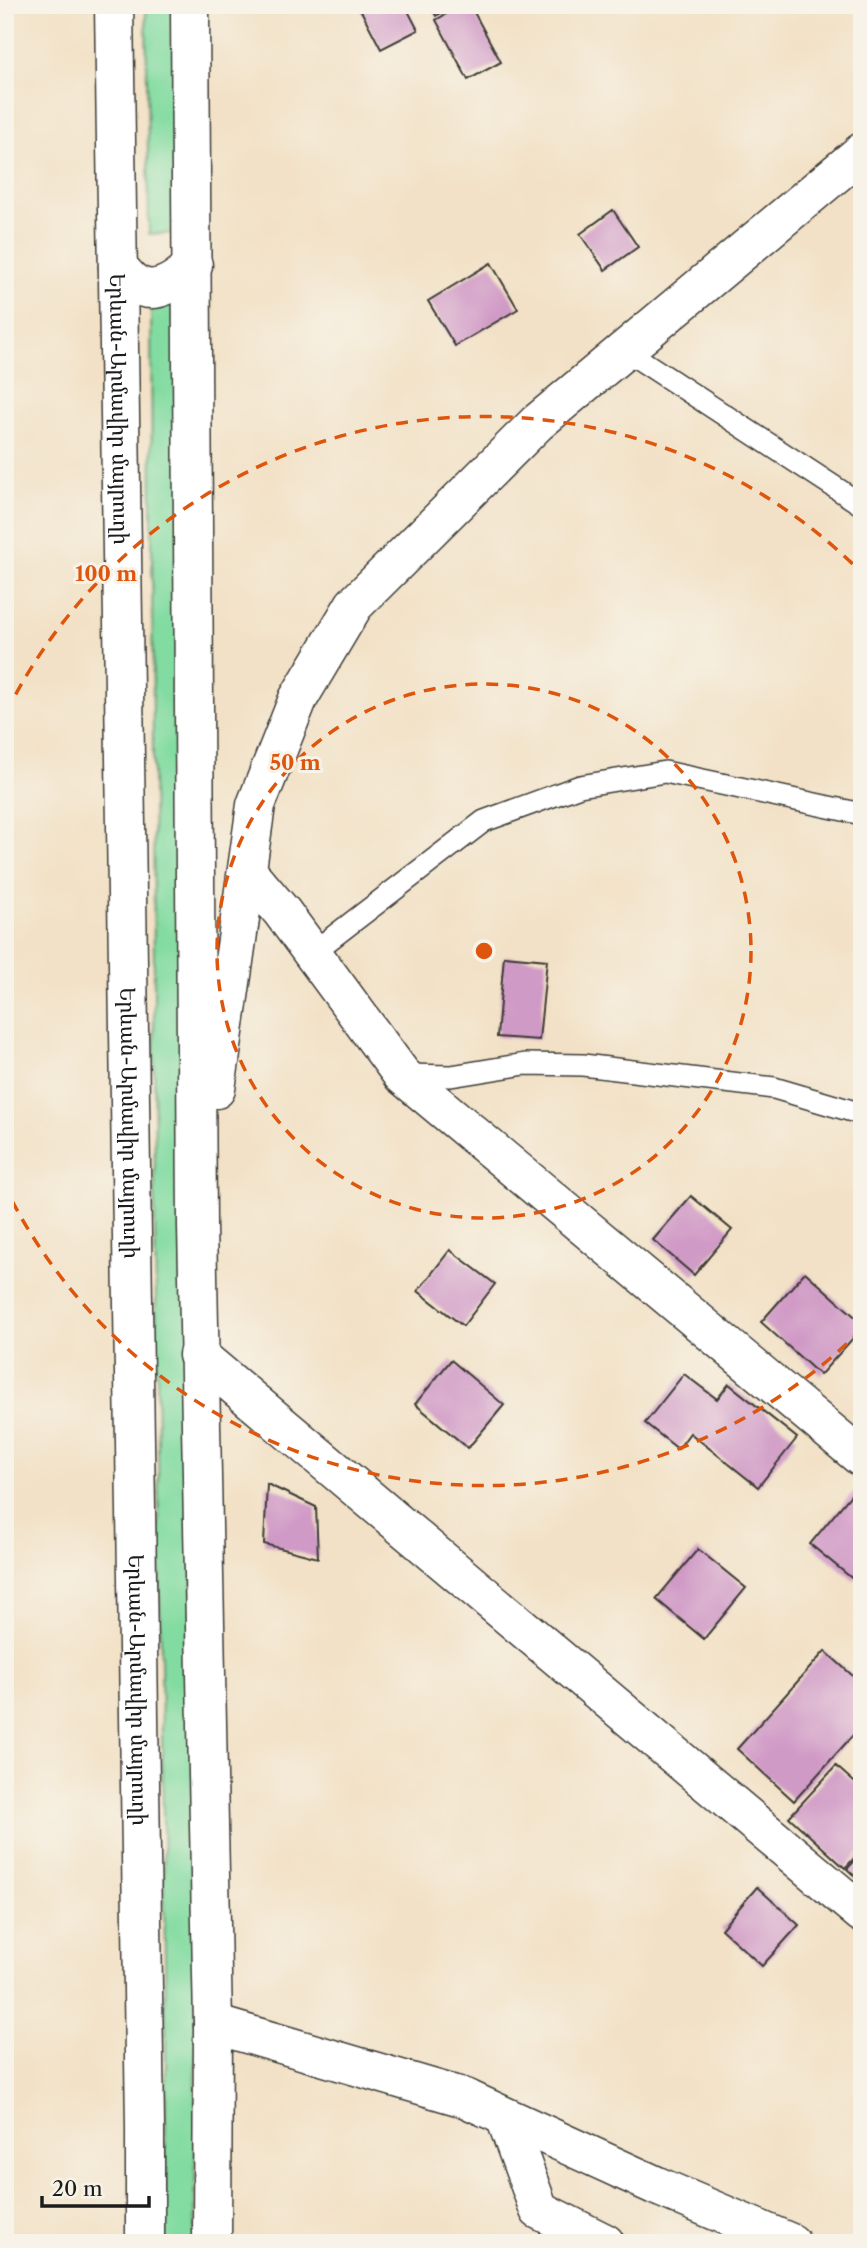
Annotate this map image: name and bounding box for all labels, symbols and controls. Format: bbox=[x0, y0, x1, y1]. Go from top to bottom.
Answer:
street label: Երևան-Արմավիր մայրուղի bbox=[105, 273, 134, 545]
text: 100 m bbox=[75, 561, 137, 586]
text: 50 m bbox=[269, 750, 321, 775]
centre of rings bbox=[472, 939, 496, 963]
street label: Երևան-Արմավիր մայրուղի bbox=[115, 987, 145, 1259]
street label: Երևան-Արմավիր մայրուղի bbox=[123, 1554, 153, 1826]
scale bar bbox=[42, 2164, 149, 2208]
text: 20 m bbox=[52, 2176, 103, 2201]

